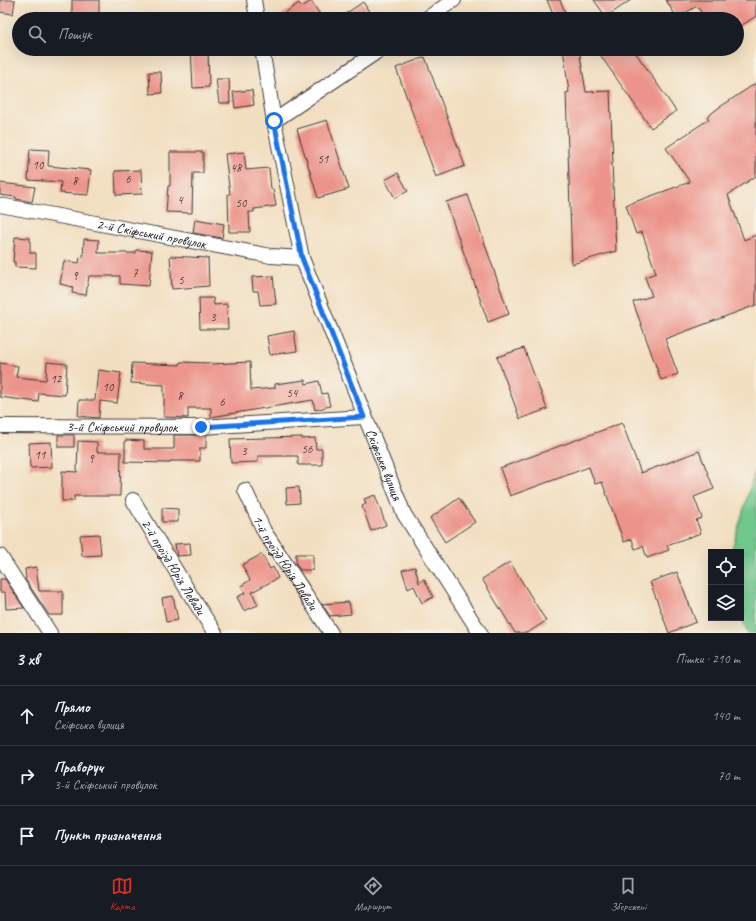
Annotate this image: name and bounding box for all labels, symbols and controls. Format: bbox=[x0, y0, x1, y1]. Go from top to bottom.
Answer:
search box bbox=[12, 12, 744, 56]
icon: search bbox=[26, 23, 48, 45]
text: Пошук bbox=[58, 25, 91, 44]
route start bbox=[265, 112, 283, 130]
house number: 51 bbox=[318, 151, 329, 167]
house number: 10 bbox=[33, 157, 45, 173]
house number: 48 bbox=[231, 160, 243, 176]
house number: 6 bbox=[125, 171, 131, 187]
house number: 8 bbox=[72, 173, 79, 189]
house number: 4 bbox=[177, 192, 184, 208]
house number: 50 bbox=[236, 195, 248, 211]
street label: 2-й Скіфський провулок bbox=[95, 215, 209, 253]
house number: 7 bbox=[132, 265, 138, 281]
house number: 9 bbox=[72, 268, 79, 284]
house number: 5 bbox=[178, 272, 184, 288]
house number: 3 bbox=[210, 309, 217, 325]
house number: 12 bbox=[51, 371, 63, 387]
house number: 10 bbox=[103, 379, 115, 395]
house number: 54 bbox=[287, 385, 299, 401]
house number: 8 bbox=[177, 388, 184, 404]
house number: 6 bbox=[219, 394, 225, 410]
street label: 3-й Скіфський провулок bbox=[67, 418, 179, 436]
route end bbox=[192, 418, 210, 436]
street label: Скіфська вулиця bbox=[362, 426, 406, 504]
house number: 56 bbox=[302, 441, 313, 457]
house number: 3 bbox=[241, 443, 248, 459]
house number: 11 bbox=[35, 447, 46, 463]
house number: 9 bbox=[88, 451, 95, 467]
street label: 1-й проїзд Юрія Левади bbox=[249, 512, 322, 614]
street label: 2-й проїзд Юрія Левади bbox=[137, 516, 209, 619]
map controls bbox=[708, 549, 744, 621]
button: locate bbox=[708, 549, 744, 585]
button: layers bbox=[708, 585, 744, 621]
text: 3 хв bbox=[16, 649, 39, 670]
text: Пішки · 210 m bbox=[676, 651, 740, 667]
text: Прямо bbox=[54, 698, 90, 717]
icon: ahead bbox=[16, 705, 38, 727]
text: 140 m bbox=[712, 708, 740, 724]
text: Скіфська вулиця bbox=[54, 717, 124, 733]
text: Праворуч bbox=[54, 758, 103, 777]
icon: right bbox=[16, 765, 38, 787]
text: 70 m bbox=[718, 768, 740, 784]
text: 3-й Скіфський провулок bbox=[54, 777, 157, 793]
icon: arrive bbox=[16, 825, 38, 847]
text: Пункт призначення bbox=[54, 826, 161, 845]
tab: Карта bbox=[110, 875, 135, 913]
tab: Маршрут bbox=[355, 875, 391, 913]
tab: Збережені bbox=[610, 875, 646, 913]

